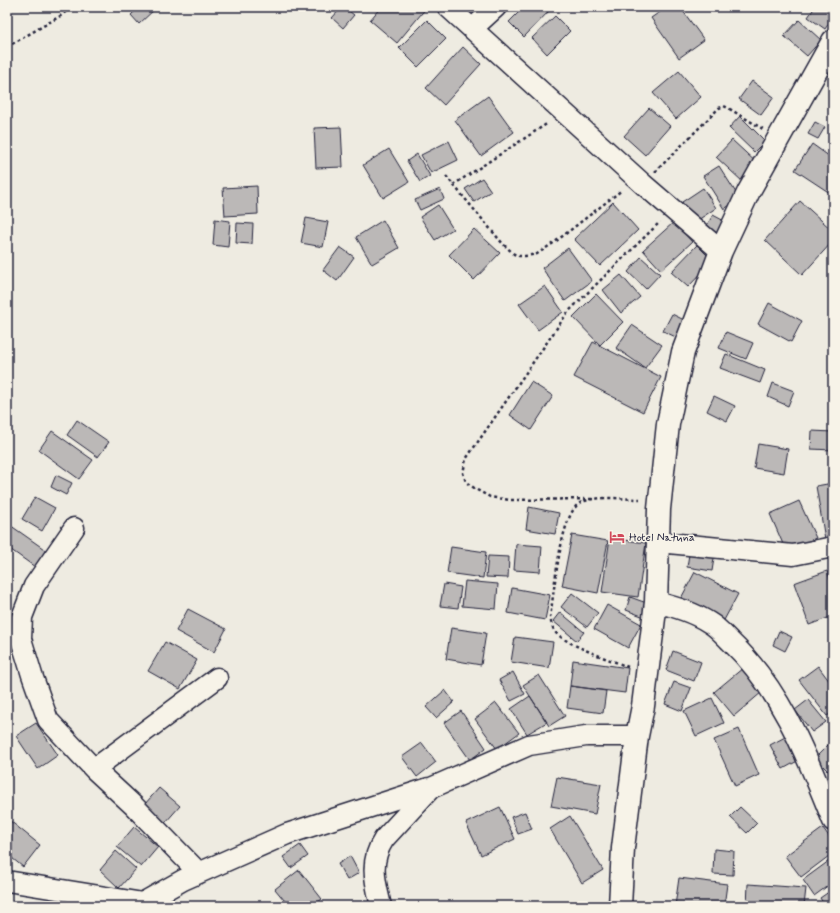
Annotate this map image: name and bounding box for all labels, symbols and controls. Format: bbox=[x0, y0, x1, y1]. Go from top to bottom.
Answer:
hotel icon: Hotel Natuna bbox=[608, 528, 626, 546]
place label: Hotel Natuna bbox=[629, 530, 695, 546]

